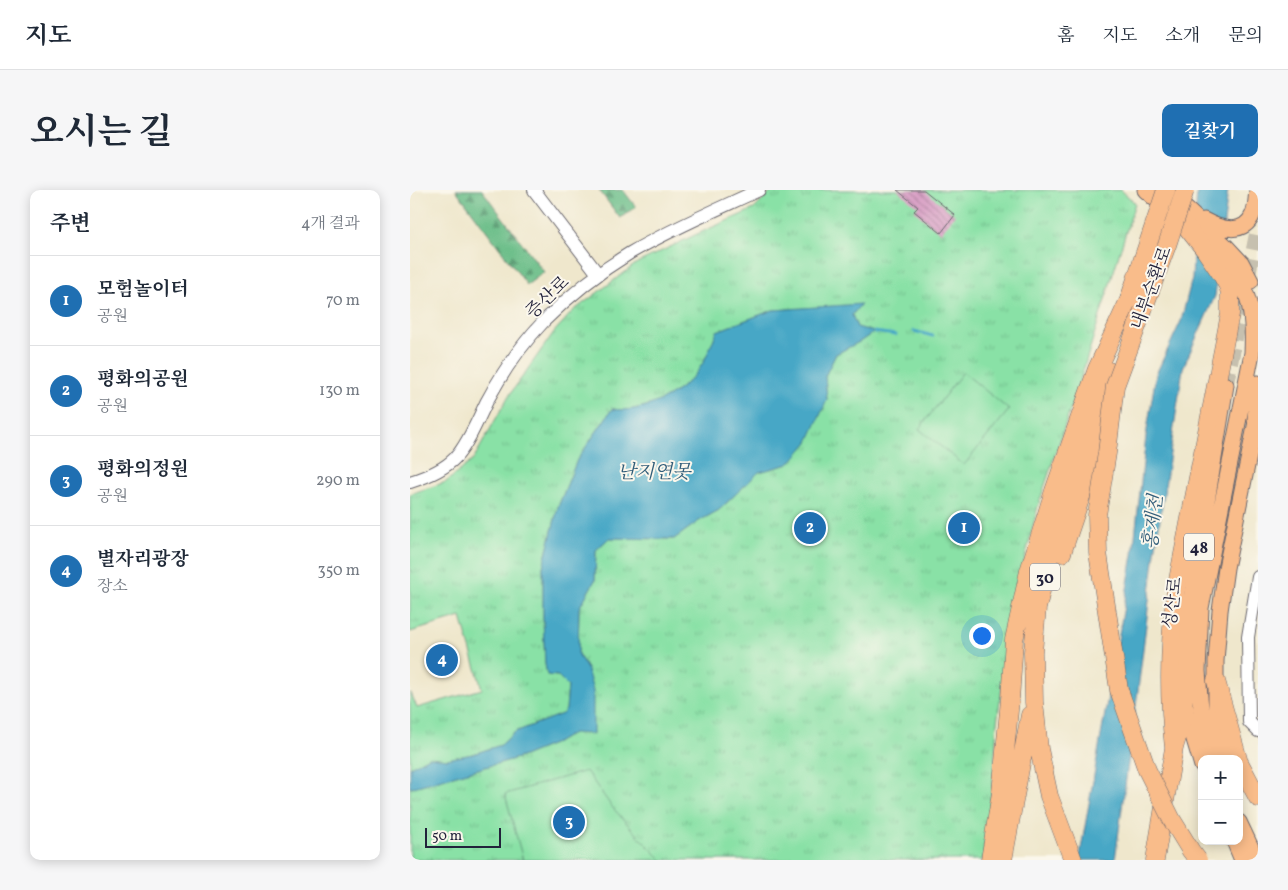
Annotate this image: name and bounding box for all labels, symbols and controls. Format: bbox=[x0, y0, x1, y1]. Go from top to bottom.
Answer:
text: 지도 bbox=[25, 20, 71, 54]
text: 홈 bbox=[1057, 24, 1075, 49]
text: 지도 bbox=[1103, 24, 1137, 49]
text: 소개 bbox=[1165, 24, 1200, 49]
text: 문의 bbox=[1228, 24, 1263, 49]
button: 길찾기 bbox=[1162, 104, 1258, 157]
text: 오시는 길 bbox=[30, 110, 172, 158]
text: 주변 bbox=[50, 210, 91, 239]
text: 4개 결과 bbox=[301, 213, 360, 235]
street label: 내부순환로 bbox=[1126, 243, 1179, 334]
street label: 증산로 bbox=[521, 271, 575, 325]
text: 모험놀이터 bbox=[97, 277, 189, 303]
text: 1 bbox=[63, 290, 69, 312]
text: 70 m bbox=[326, 290, 360, 312]
text: 공원 bbox=[97, 306, 128, 328]
text: 평화의공원 bbox=[97, 367, 189, 393]
text: 2 bbox=[62, 380, 70, 402]
text: 130 m bbox=[319, 380, 360, 402]
text: 공원 bbox=[97, 396, 128, 418]
text: 평화의정원 bbox=[97, 457, 189, 483]
water label: 난지연못 bbox=[617, 460, 692, 486]
text: 3 bbox=[62, 470, 70, 492]
text: 290 m bbox=[316, 470, 360, 492]
text: 공원 bbox=[97, 486, 128, 508]
water label: 홍제천 bbox=[1138, 492, 1170, 551]
pin: 2 bbox=[794, 509, 826, 547]
pin: 1 bbox=[948, 509, 980, 547]
road number: 48 bbox=[1184, 534, 1214, 561]
text: 별자리광장 bbox=[97, 547, 189, 573]
text: 4 bbox=[61, 560, 71, 582]
text: 350 m bbox=[317, 560, 360, 582]
road number: 30 bbox=[1030, 564, 1060, 591]
text: 장소 bbox=[97, 576, 128, 598]
street label: 성산로 bbox=[1158, 576, 1189, 631]
your location bbox=[969, 623, 995, 649]
pin: 4 bbox=[426, 641, 458, 679]
map controls bbox=[1198, 755, 1243, 845]
button: + bbox=[1198, 755, 1243, 800]
button: − bbox=[1198, 800, 1243, 845]
pin: 3 bbox=[553, 803, 585, 841]
scale bar bbox=[425, 825, 501, 848]
text: 50 m bbox=[432, 827, 462, 846]

